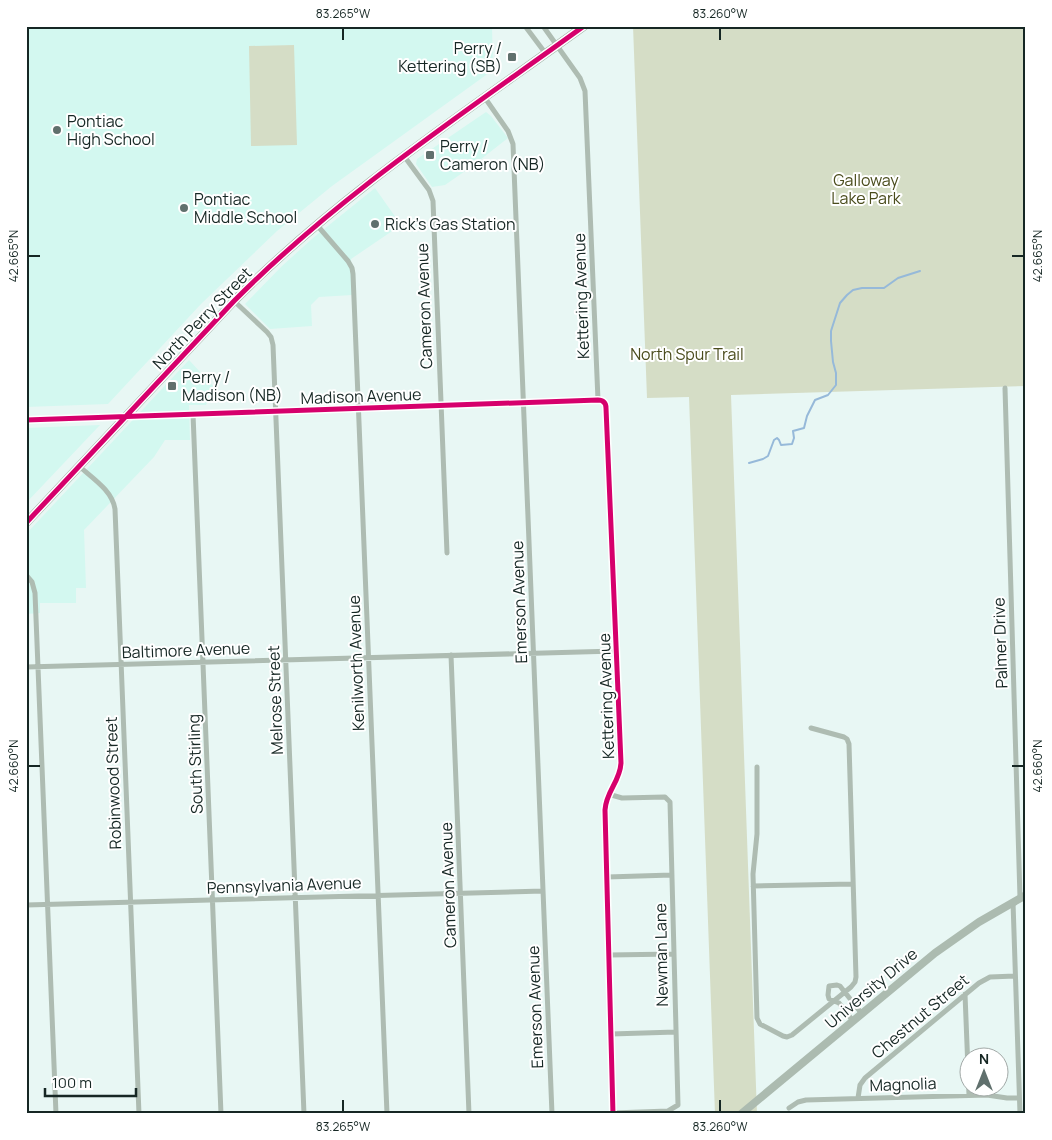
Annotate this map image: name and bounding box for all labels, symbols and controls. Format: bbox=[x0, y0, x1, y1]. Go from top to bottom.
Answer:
text: 83.265°W bbox=[316, 5, 371, 22]
text: 83.260°W bbox=[693, 5, 748, 22]
place label: Perry / Kettering (SB) bbox=[398, 37, 502, 77]
marker: Perry / Kettering (SB) bbox=[506, 51, 518, 63]
place label: Pontiac High School bbox=[67, 110, 155, 150]
marker: Pontiac High School bbox=[51, 124, 63, 136]
place label: Perry / Cameron (NB) bbox=[440, 135, 545, 175]
marker: Perry / Cameron (NB) bbox=[424, 149, 436, 161]
park label: Galloway Lake Park bbox=[831, 169, 902, 209]
place label: Pontiac Middle School bbox=[194, 188, 297, 228]
marker: Pontiac Middle School bbox=[178, 202, 190, 214]
place label: Rick's Gas Station bbox=[385, 213, 516, 235]
marker: Rick's Gas Station bbox=[369, 218, 381, 230]
text: 42.665°N bbox=[5, 230, 22, 282]
text: 42.665°N bbox=[1029, 230, 1046, 282]
street label: Kettering Avenue bbox=[568, 233, 594, 359]
street label: Cameron Avenue bbox=[411, 243, 437, 369]
street label: North Perry Street bbox=[147, 262, 257, 374]
park label: North Spur Trail bbox=[630, 343, 744, 365]
place label: Perry / Madison (NB) bbox=[182, 366, 283, 406]
marker: Perry / Madison (NB) bbox=[166, 380, 178, 392]
street label: Madison Avenue bbox=[300, 383, 422, 409]
street label: Emerson Avenue bbox=[506, 540, 532, 664]
street label: Kenilworth Avenue bbox=[343, 595, 369, 731]
street label: Palmer Drive bbox=[987, 597, 1013, 689]
street label: Kettering Avenue bbox=[593, 633, 619, 759]
street label: Baltimore Avenue bbox=[121, 637, 251, 663]
street label: Melrose Street bbox=[262, 645, 288, 755]
street label: South Stirling bbox=[182, 714, 208, 814]
street label: Robinwood Street bbox=[100, 716, 126, 850]
text: 42.660°N bbox=[5, 740, 22, 792]
text: 42.660°N bbox=[1029, 740, 1046, 792]
street label: Cameron Avenue bbox=[435, 822, 461, 948]
street label: Pennsylvania Avenue bbox=[206, 871, 362, 899]
street label: Newman Lane bbox=[649, 903, 673, 1007]
street label: University Drive bbox=[820, 943, 922, 1033]
street label: Emerson Avenue bbox=[522, 945, 548, 1069]
street label: Chestnut Street bbox=[867, 969, 973, 1063]
north arrow bbox=[960, 1048, 1010, 1098]
text: N bbox=[979, 1049, 989, 1068]
scale bar bbox=[45, 1065, 136, 1097]
text: 100 m bbox=[52, 1072, 92, 1093]
street label: Magnolia bbox=[869, 1072, 937, 1096]
text: 83.265°W bbox=[316, 1118, 371, 1135]
text: 83.260°W bbox=[693, 1118, 748, 1135]

